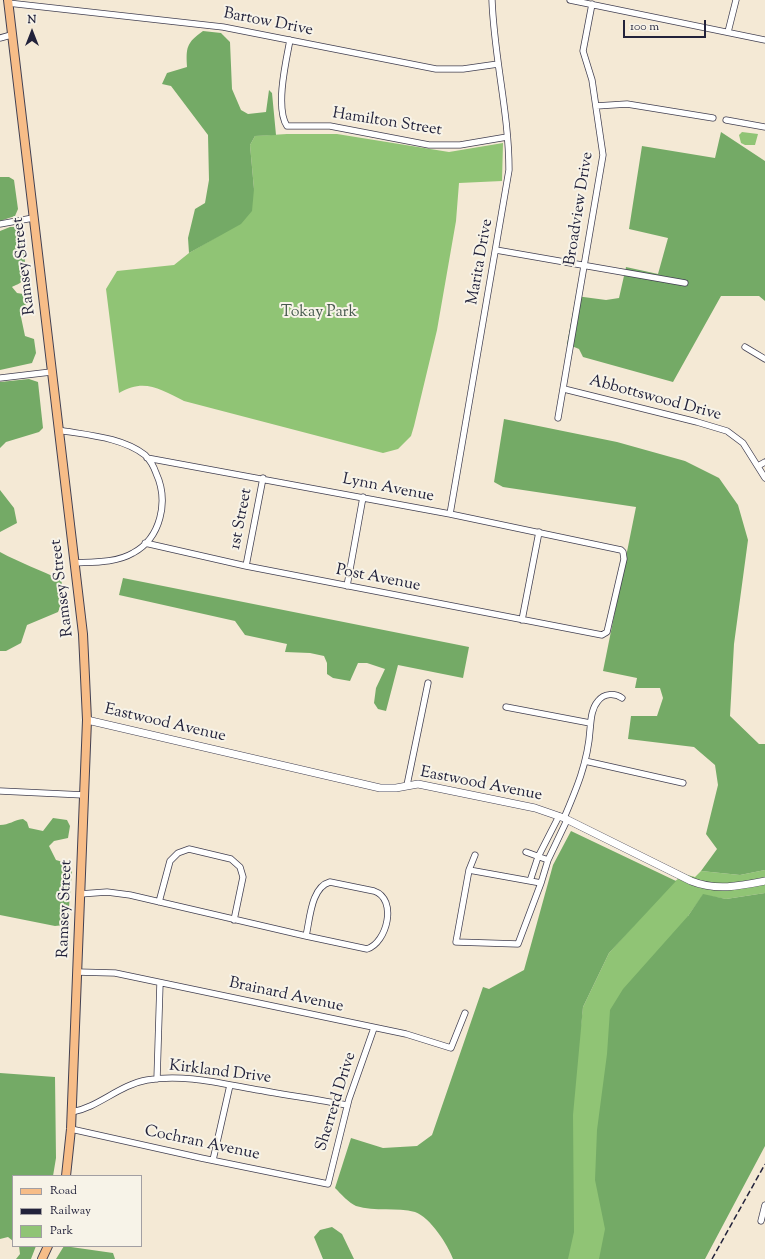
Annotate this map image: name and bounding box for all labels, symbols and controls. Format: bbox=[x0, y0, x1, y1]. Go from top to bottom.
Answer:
street label: Bartow Drive bbox=[222, 5, 314, 41]
north arrow bbox=[12, 12, 52, 52]
text: N bbox=[28, 12, 36, 28]
scale bar bbox=[625, 12, 708, 38]
text: 100 m bbox=[630, 18, 659, 36]
street label: Hamilton Street bbox=[331, 105, 443, 141]
street label: Broadview Drive bbox=[562, 151, 598, 267]
street label: Ramsey Street bbox=[9, 216, 41, 316]
street label: Marita Drive bbox=[464, 217, 498, 307]
park label: Tokay Park bbox=[281, 303, 357, 323]
street label: Abbottswood Drive bbox=[587, 372, 723, 426]
street label: Lynn Avenue bbox=[341, 471, 435, 507]
street label: 1st Street bbox=[227, 487, 257, 551]
street label: Ramsey Street bbox=[47, 538, 79, 638]
street label: Post Avenue bbox=[334, 561, 422, 597]
street label: Eastwood Avenue bbox=[103, 701, 227, 747]
street label: Eastwood Avenue bbox=[418, 764, 544, 806]
street label: Ramsey Street bbox=[55, 860, 77, 958]
street label: Brainard Avenue bbox=[227, 974, 345, 1018]
street label: Sherrerd Drive bbox=[313, 1050, 361, 1154]
street label: Kirkland Drive bbox=[168, 1057, 272, 1089]
street label: Cochran Avenue bbox=[143, 1122, 261, 1166]
legend bbox=[12, 1175, 142, 1247]
text: Road bbox=[50, 1182, 77, 1200]
text: Railway bbox=[50, 1202, 91, 1220]
text: Park bbox=[50, 1222, 73, 1240]

